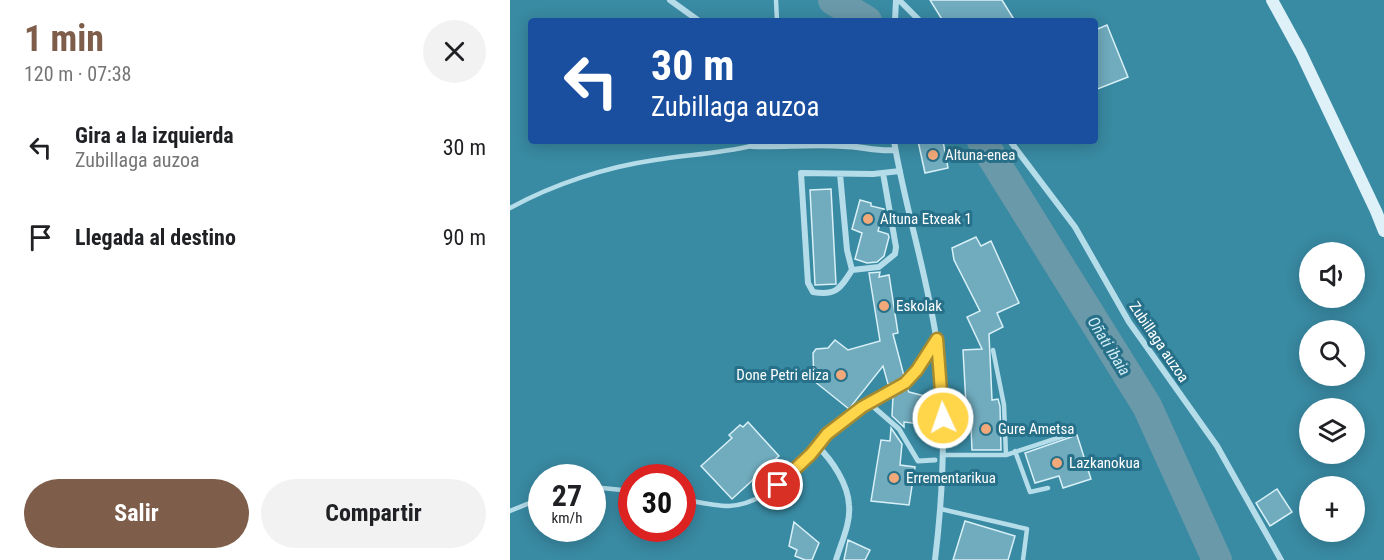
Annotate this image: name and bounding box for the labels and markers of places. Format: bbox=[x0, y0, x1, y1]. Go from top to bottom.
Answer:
place label: Altuna-enea bbox=[945, 146, 1015, 164]
marker: Altuna-enea bbox=[926, 148, 940, 162]
place label: Altuna Etxeak 1 bbox=[880, 210, 972, 228]
marker: Altuna Etxeak 1 bbox=[861, 212, 875, 226]
place label: Eskolak bbox=[896, 297, 942, 315]
marker: Eskolak bbox=[877, 299, 891, 313]
place label: Done Petri eliza bbox=[736, 366, 829, 384]
marker: Done Petri eliza bbox=[834, 368, 848, 382]
place label: Gure Ametsa bbox=[998, 420, 1074, 438]
marker: Gure Ametsa bbox=[979, 422, 993, 436]
place label: Lazkanokua bbox=[1069, 454, 1140, 472]
marker: Lazkanokua bbox=[1050, 456, 1064, 470]
pin bbox=[752, 459, 803, 510]
place label: Errementarikua bbox=[906, 469, 996, 487]
marker: Errementarikua bbox=[887, 471, 901, 485]

